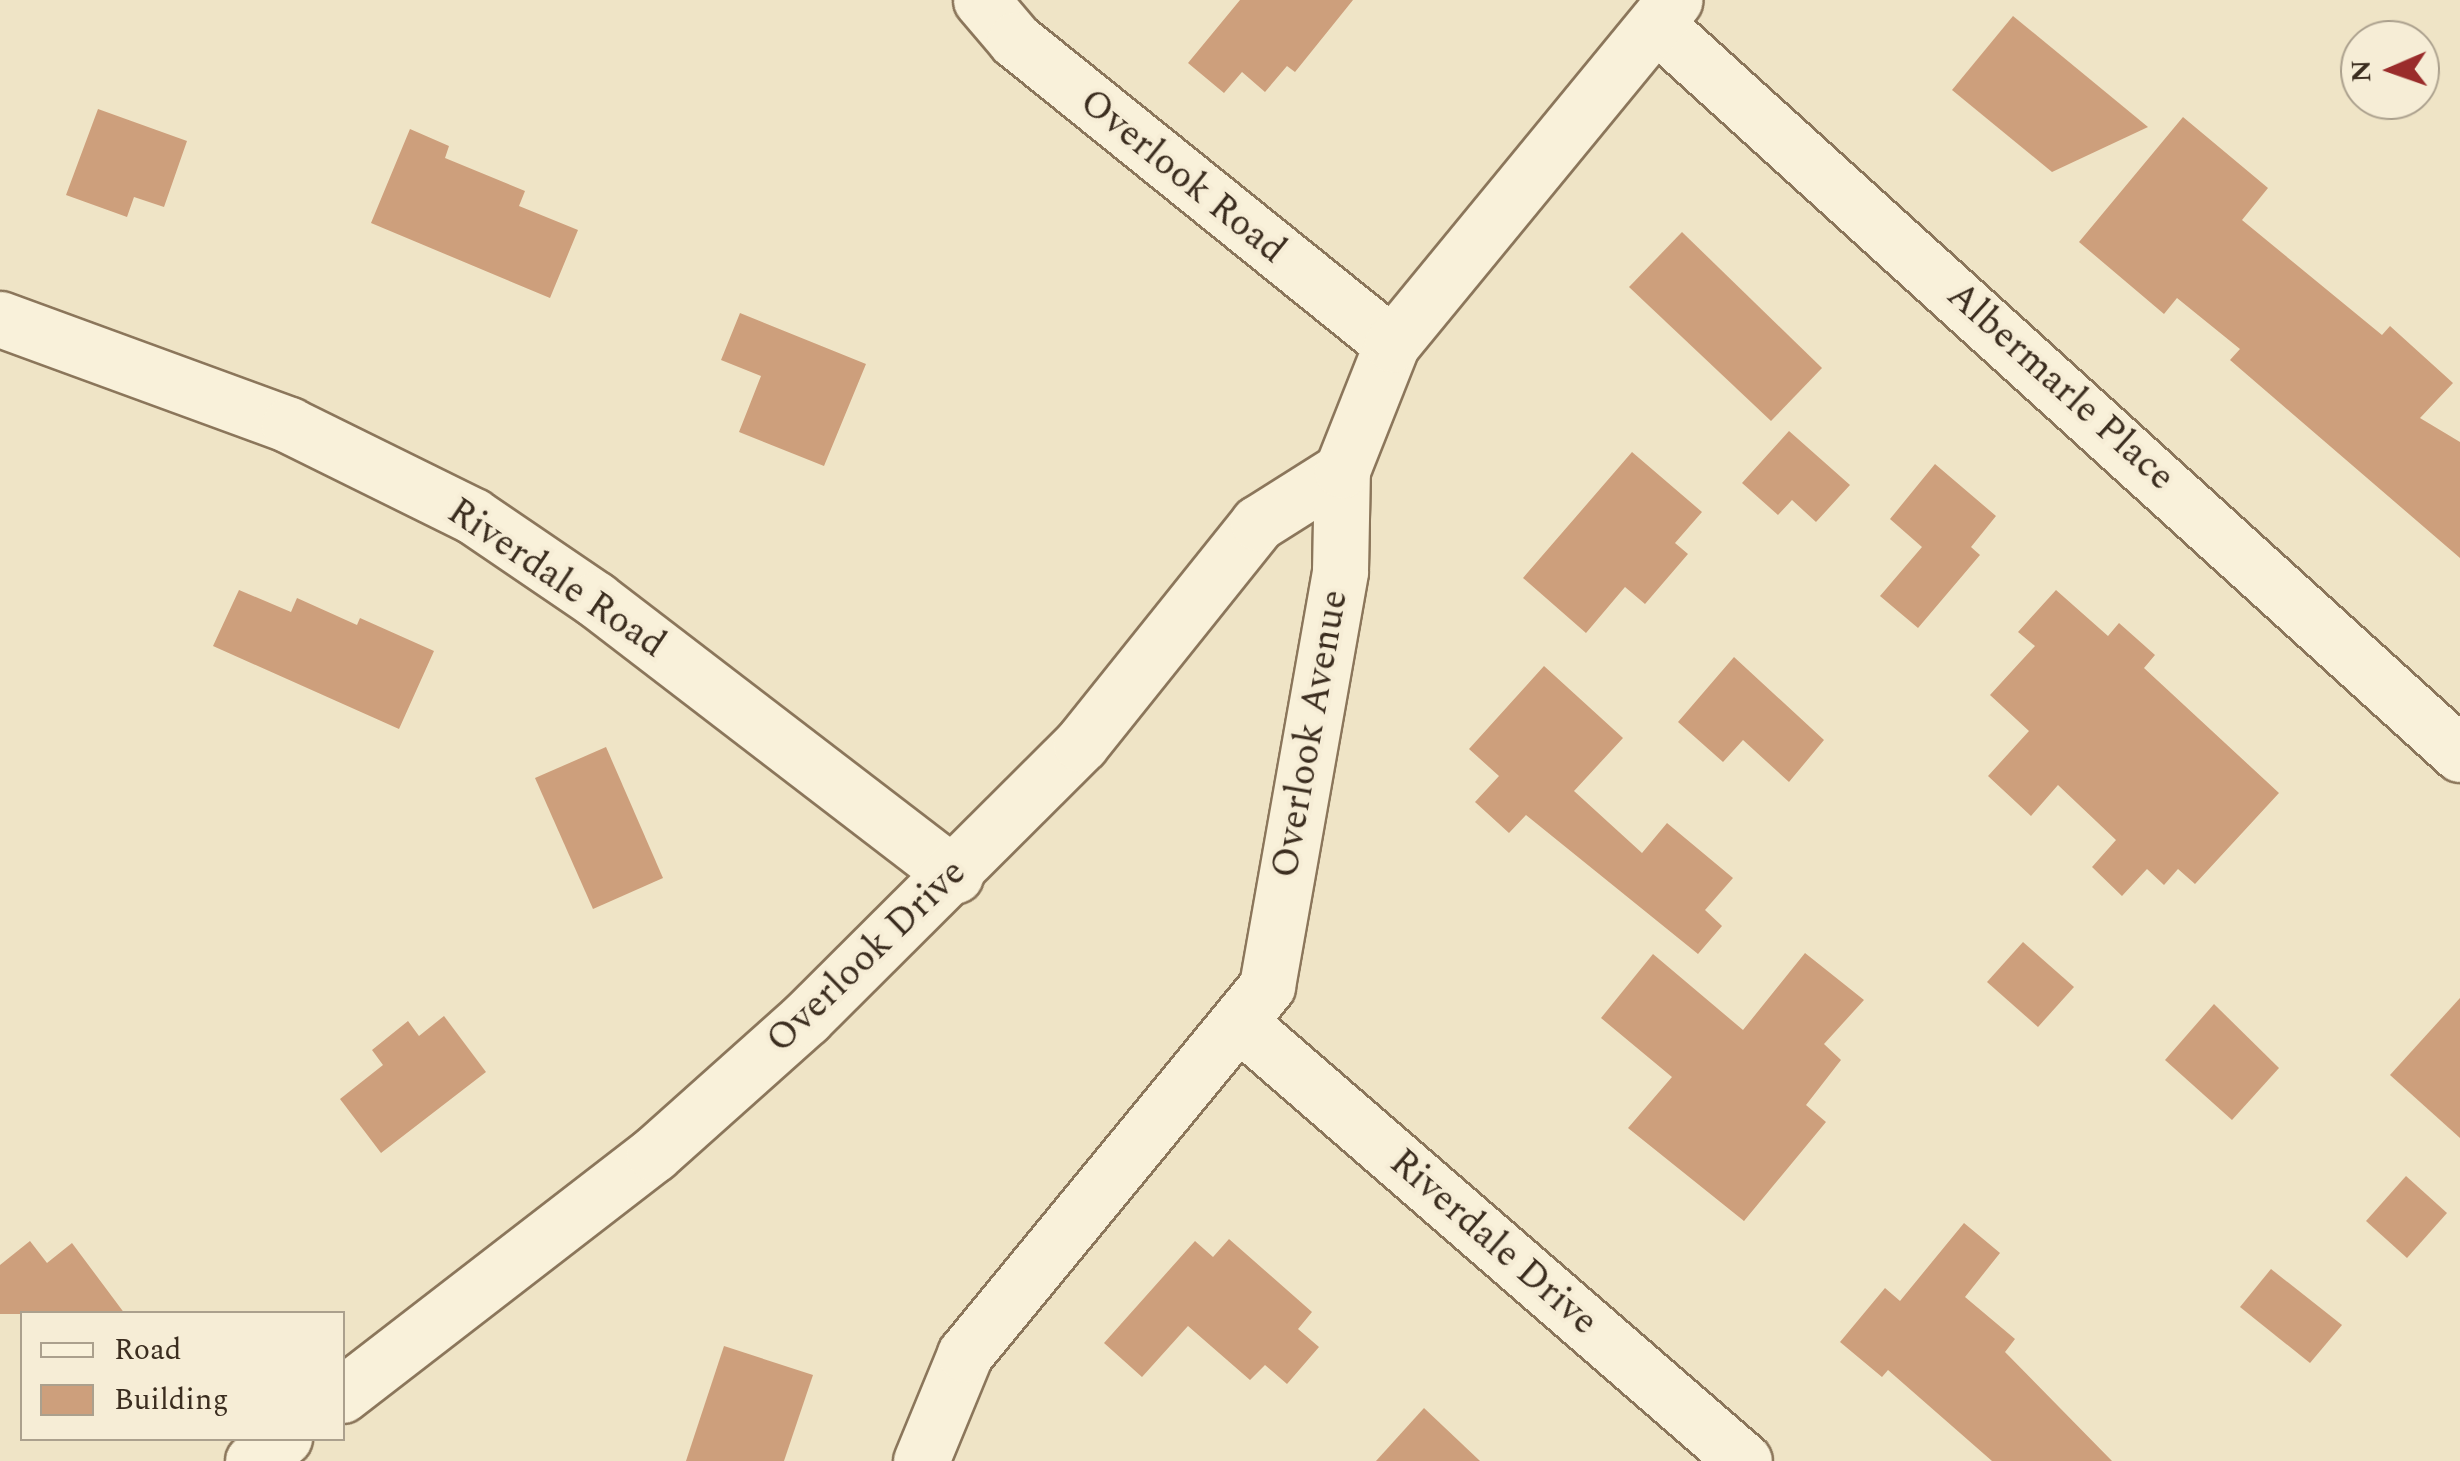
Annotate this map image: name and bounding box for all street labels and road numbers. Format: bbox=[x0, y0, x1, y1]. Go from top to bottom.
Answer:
street label: Overlook Road bbox=[1070, 80, 1294, 274]
street label: Albermarle Place bbox=[1937, 273, 2183, 501]
street label: Riverdale Road bbox=[438, 489, 674, 669]
street label: Overlook Avenue bbox=[1263, 586, 1359, 882]
street label: Overlook Drive bbox=[758, 851, 976, 1063]
street label: Riverdale Drive bbox=[1380, 1140, 1606, 1346]

